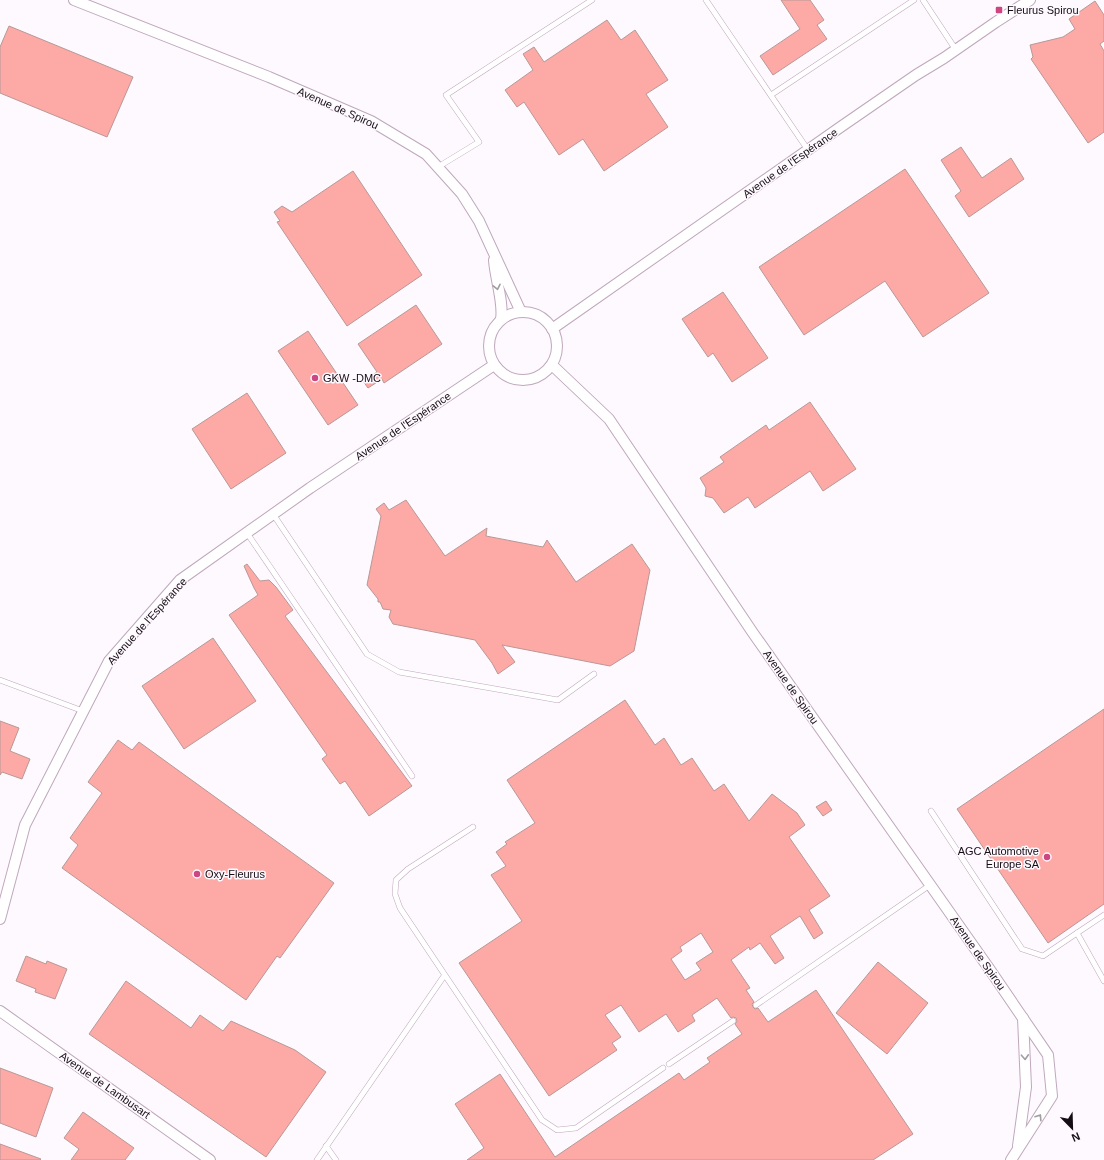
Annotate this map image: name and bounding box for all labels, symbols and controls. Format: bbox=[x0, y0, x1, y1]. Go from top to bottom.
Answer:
place label: Fleurus Spirou bbox=[1007, 4, 1079, 16]
marker: Fleurus Spirou bbox=[994, 5, 1004, 15]
street label: Avenue de Spirou bbox=[296, 85, 380, 131]
street label: Avenue de l'Espérance bbox=[740, 126, 840, 200]
one-way arrow bbox=[493, 283, 501, 290]
place label: GKW -DMC bbox=[323, 372, 381, 384]
marker: GKW -DMC bbox=[310, 373, 320, 383]
street label: Avenue de l'Espérance bbox=[353, 390, 453, 462]
street label: Avenue de l'Espérance bbox=[105, 575, 189, 667]
street label: Avenue de Spirou bbox=[761, 648, 821, 726]
place label: AGC Automotive Europe SA bbox=[958, 845, 1040, 870]
marker: AGC Automotive Europe SA bbox=[1042, 852, 1052, 862]
place label: Oxy-Fleurus bbox=[205, 868, 265, 880]
marker: Oxy-Fleurus bbox=[192, 869, 202, 879]
street label: Avenue de Spirou bbox=[948, 914, 1008, 992]
street label: Avenue de Lambusart bbox=[58, 1049, 152, 1121]
one-way arrow bbox=[1021, 1054, 1029, 1060]
north arrow bbox=[1052, 1108, 1092, 1148]
one-way arrow bbox=[1034, 1114, 1041, 1121]
text: N bbox=[1070, 1130, 1082, 1144]

